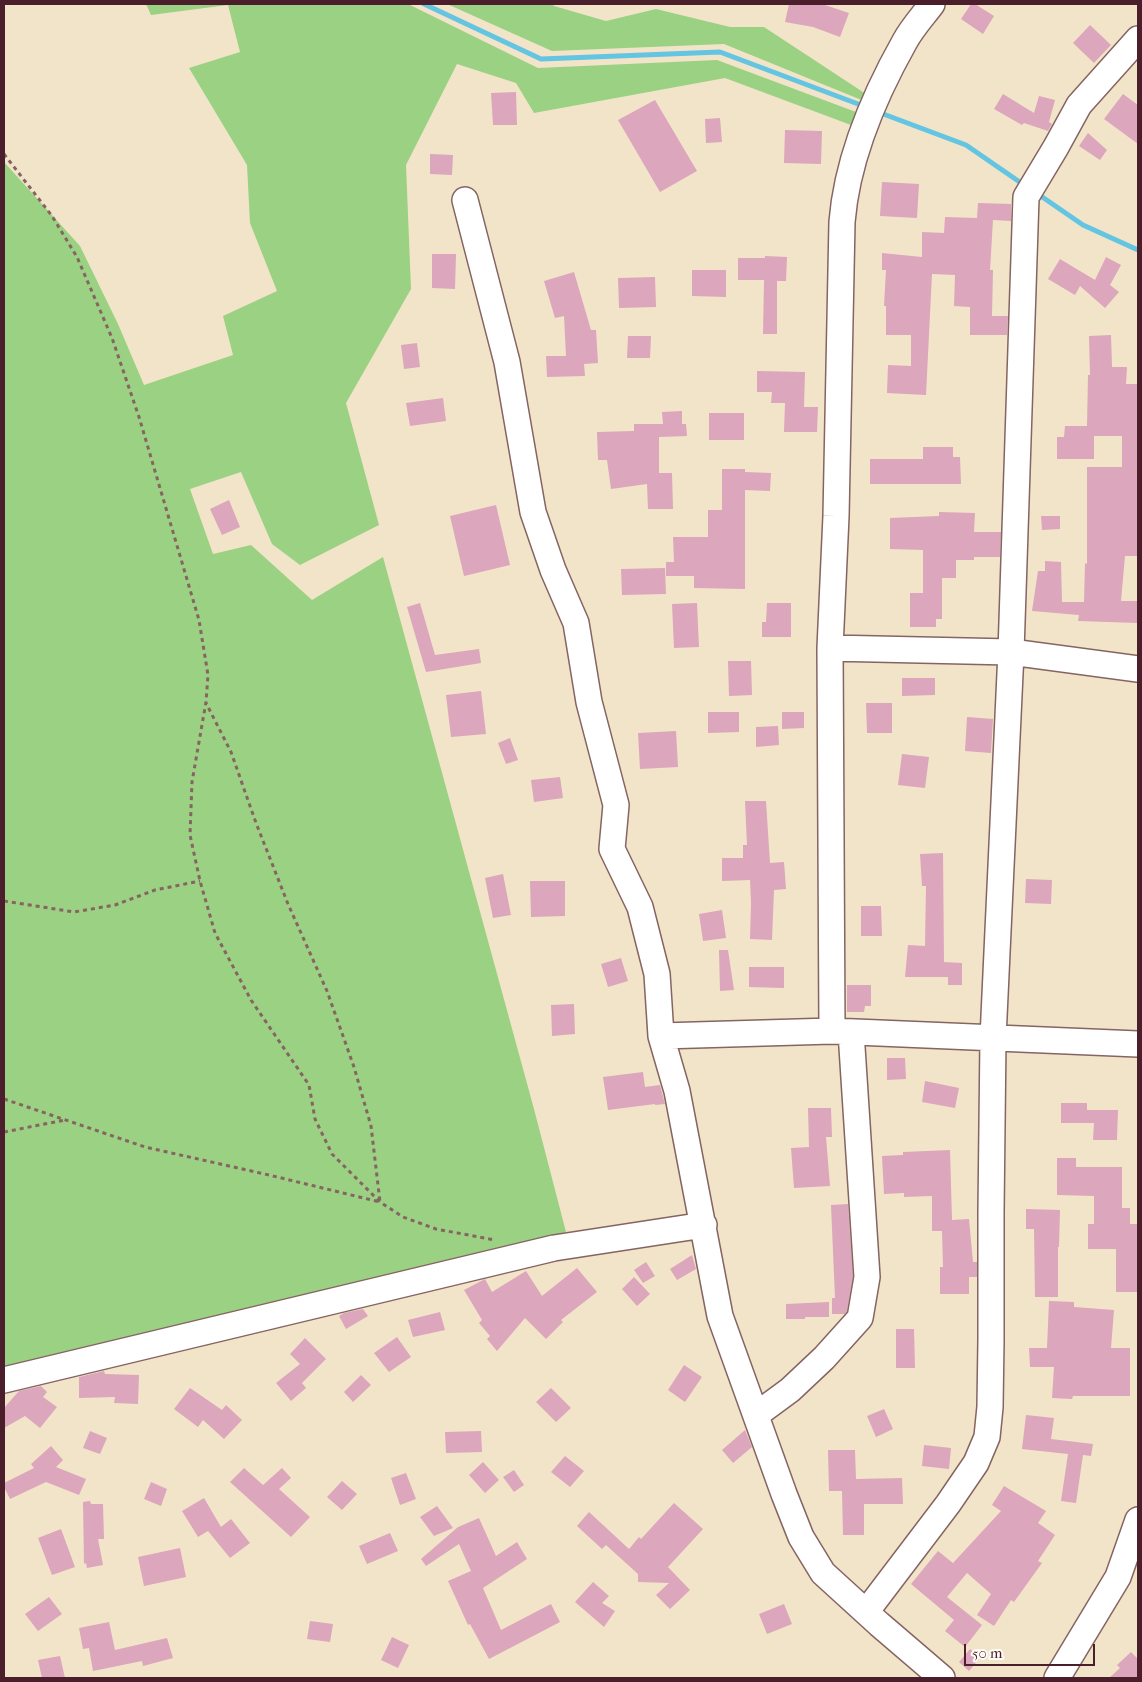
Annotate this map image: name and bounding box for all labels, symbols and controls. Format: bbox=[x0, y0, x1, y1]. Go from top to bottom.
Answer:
scale bar bbox=[967, 1634, 1098, 1666]
text: 50 m bbox=[972, 1644, 1002, 1662]

